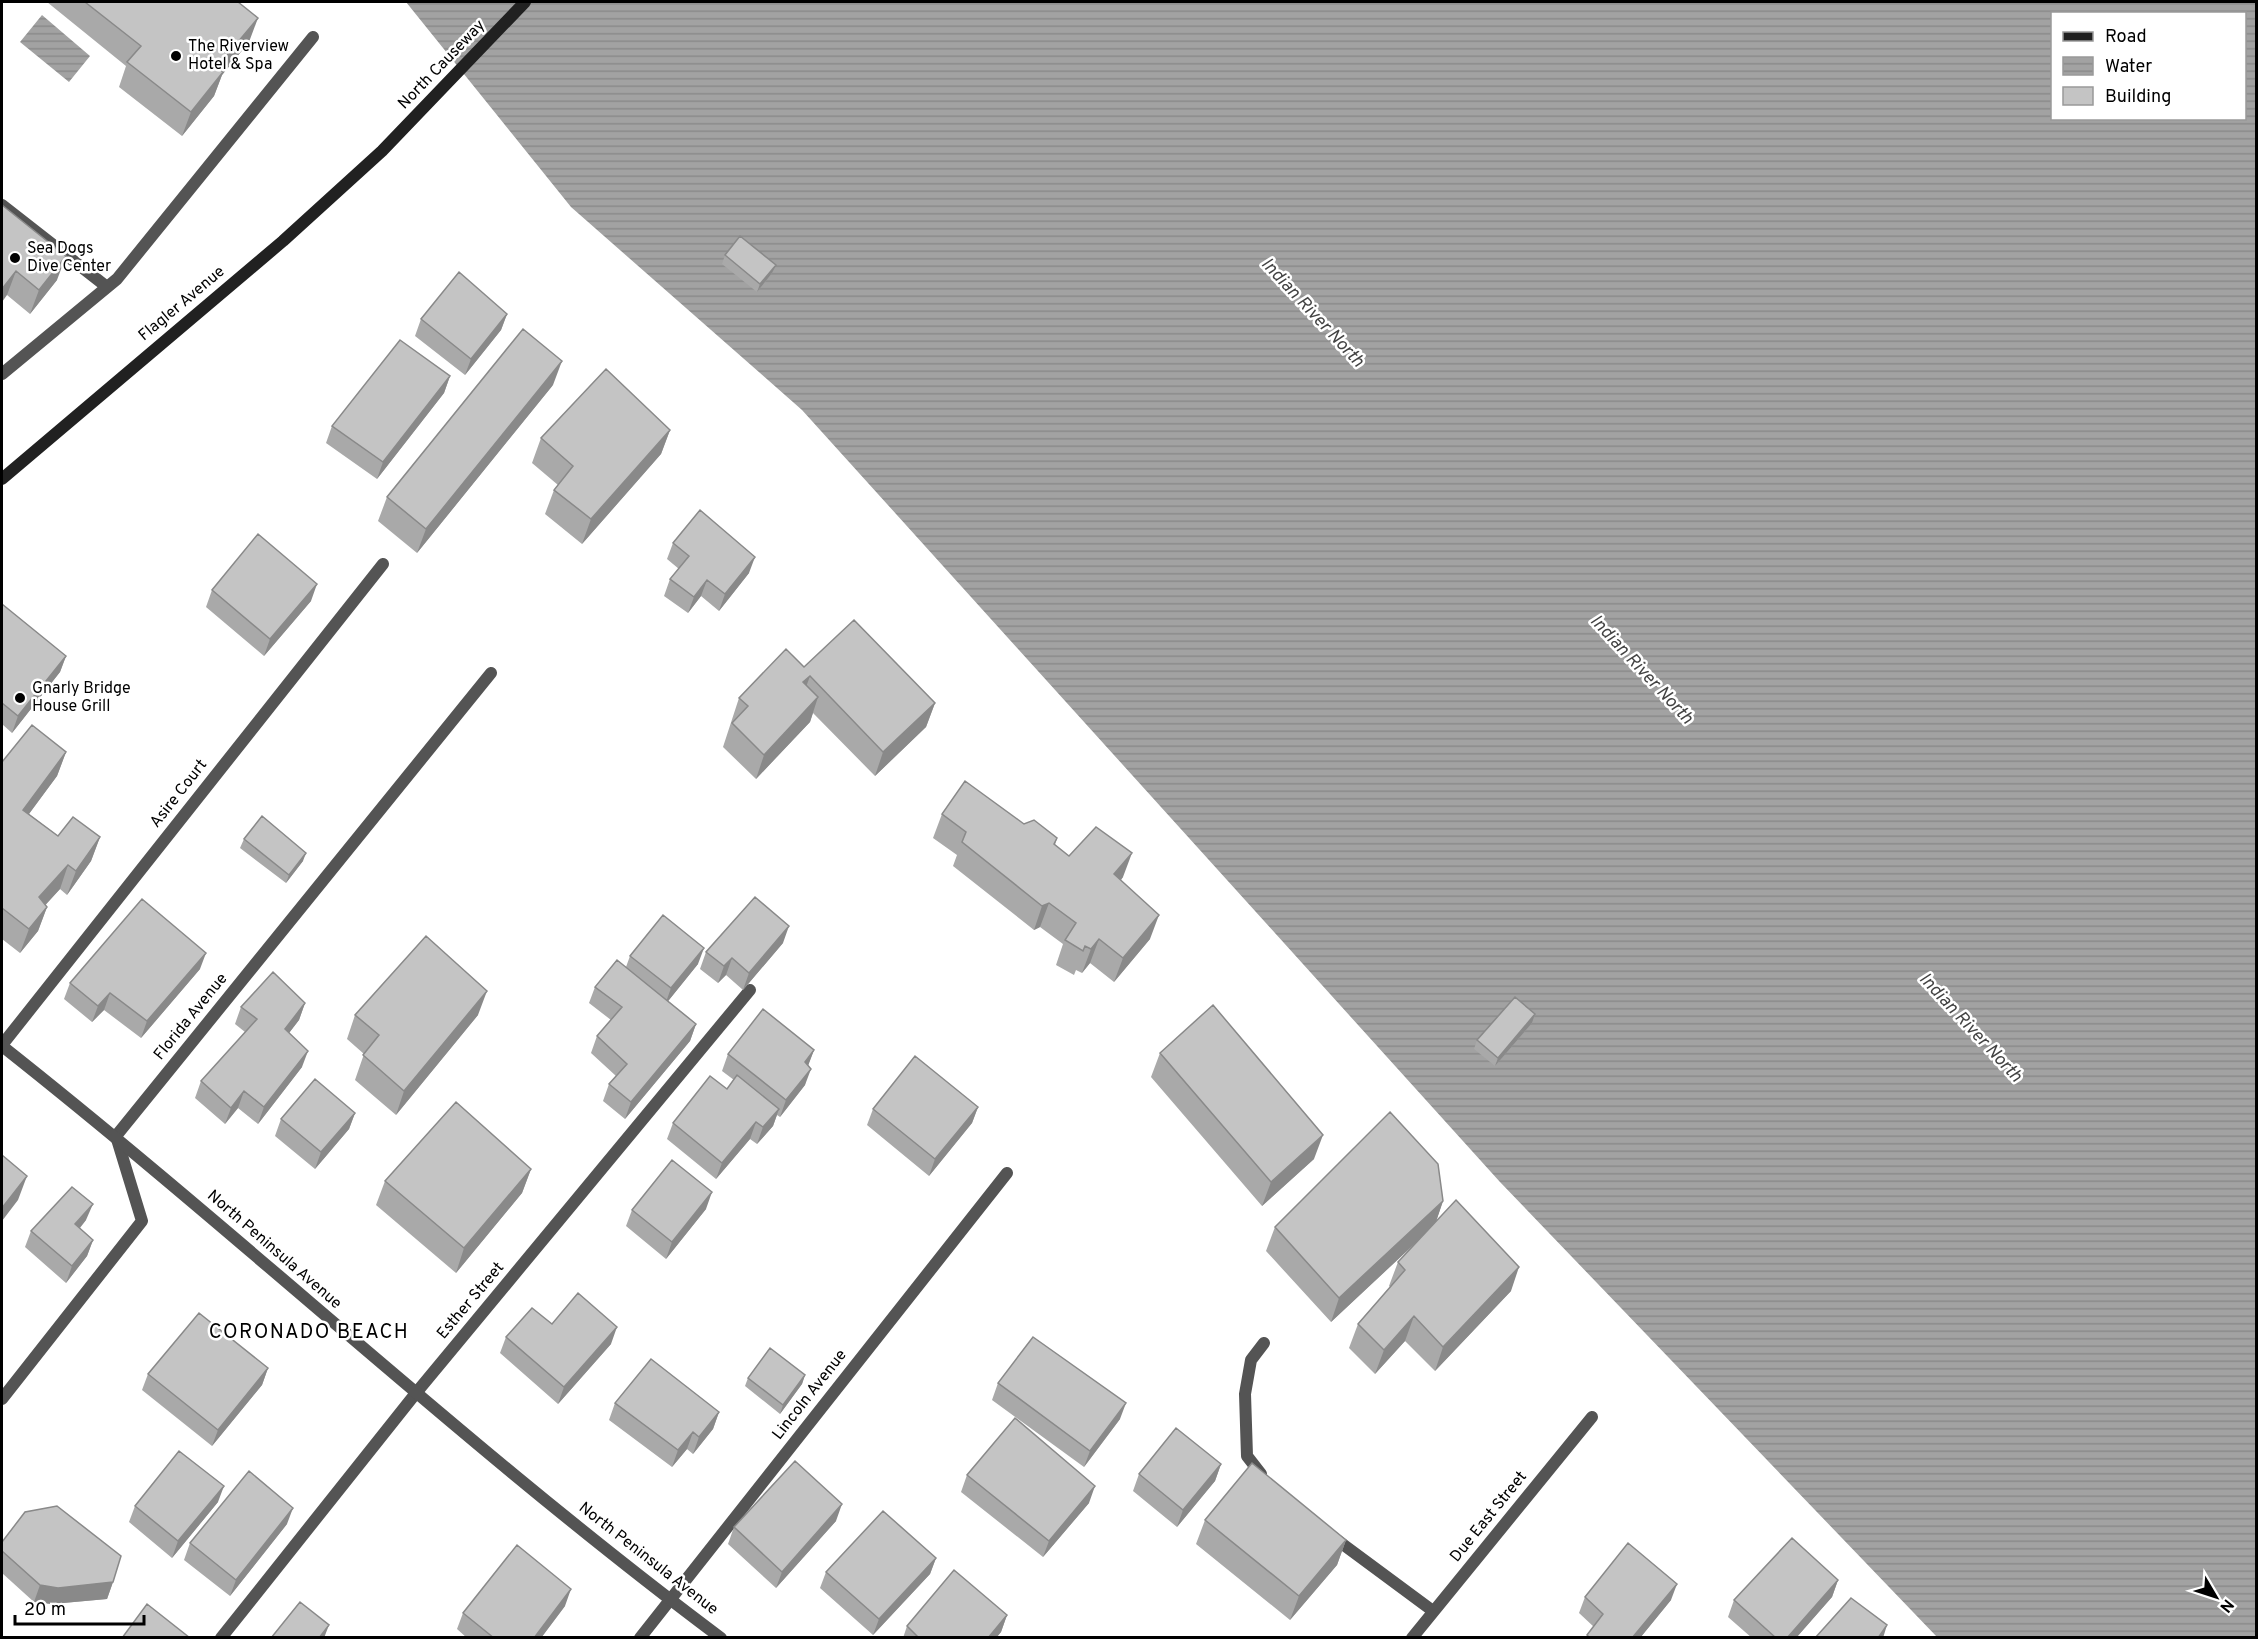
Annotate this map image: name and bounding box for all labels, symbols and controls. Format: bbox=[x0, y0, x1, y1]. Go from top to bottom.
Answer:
legend bbox=[2051, 12, 2246, 120]
street label: North Causeway bbox=[394, 16, 490, 114]
text: Road bbox=[2105, 26, 2147, 49]
place label: The Riverview Hotel & Spa bbox=[188, 37, 289, 75]
marker: The Riverview Hotel & Spa bbox=[169, 49, 183, 63]
text: Water bbox=[2105, 56, 2152, 79]
text: Building bbox=[2105, 86, 2171, 109]
place label: Sea Dogs Dive Center bbox=[27, 239, 111, 277]
marker: Sea Dogs Dive Center bbox=[8, 251, 22, 265]
water label: Indian River North bbox=[1255, 253, 1369, 373]
street label: Flagler Avenue bbox=[135, 262, 229, 346]
water label: Indian River North bbox=[1584, 610, 1698, 730]
place label: Gnarly Bridge House Grill bbox=[32, 679, 131, 717]
marker: Gnarly Bridge House Grill bbox=[13, 691, 27, 705]
street label: Asire Court bbox=[146, 756, 212, 832]
water label: Indian River North bbox=[1913, 968, 2027, 1088]
street label: Florida Avenue bbox=[150, 969, 232, 1065]
street label: North Peninsula Avenue bbox=[203, 1186, 345, 1314]
street label: Esther Street bbox=[433, 1258, 509, 1344]
district label: CORONADO BEACH bbox=[209, 1320, 409, 1346]
street label: Lincoln Avenue bbox=[769, 1346, 851, 1444]
street label: Due East Street bbox=[1446, 1467, 1532, 1567]
street label: North Peninsula Avenue bbox=[574, 1498, 722, 1620]
north arrow bbox=[2186, 1567, 2246, 1627]
scale bar bbox=[15, 1588, 144, 1626]
text: N bbox=[2215, 1594, 2237, 1616]
text: 20 m bbox=[24, 1599, 66, 1622]

